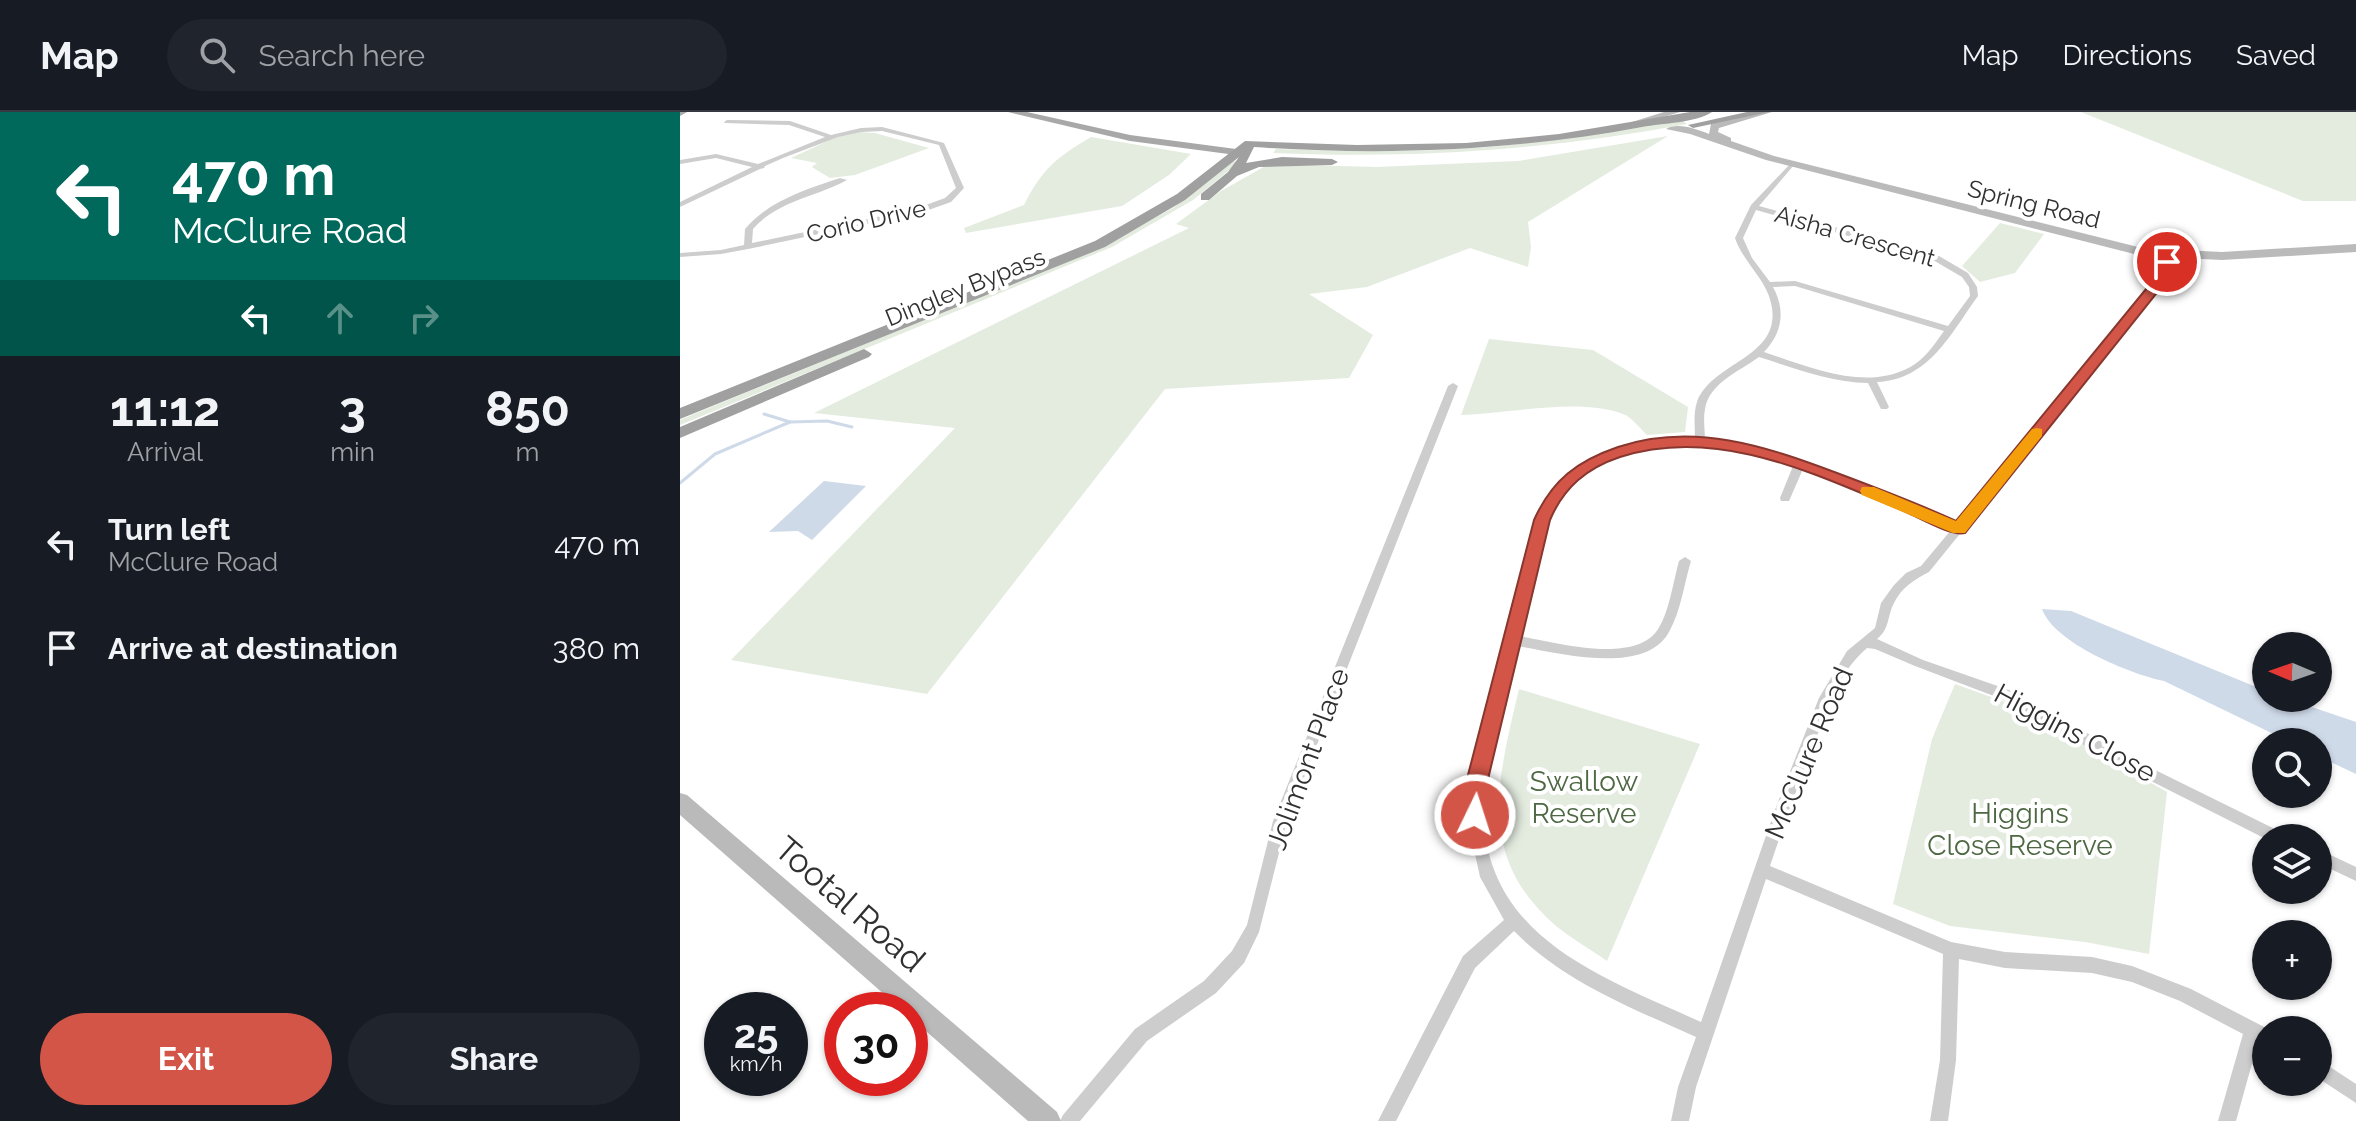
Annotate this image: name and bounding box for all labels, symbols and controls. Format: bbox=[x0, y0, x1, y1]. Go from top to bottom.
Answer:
search box bbox=[167, 19, 727, 91]
text: Map bbox=[40, 33, 119, 78]
icon: search bbox=[195, 33, 239, 77]
text: Search here bbox=[259, 38, 425, 73]
text: Map bbox=[1962, 39, 2019, 72]
text: Directions bbox=[2063, 39, 2192, 72]
text: Saved bbox=[2236, 39, 2316, 72]
text: 470 m bbox=[172, 142, 335, 208]
icon: left bbox=[40, 144, 144, 248]
street label: Spring Road bbox=[1965, 174, 2103, 234]
street label: Corio Drive bbox=[803, 193, 929, 249]
street label: Aisha Crescent bbox=[1771, 199, 1939, 273]
text: McClure Road bbox=[172, 209, 408, 251]
pin bbox=[2133, 228, 2201, 296]
icon: arrive bbox=[2145, 240, 2189, 284]
street label: Dingley Bypass bbox=[881, 242, 1049, 332]
icon: left bbox=[234, 296, 278, 340]
icon: ahead bbox=[318, 296, 362, 340]
icon: right bbox=[402, 296, 446, 340]
text: 11:12 bbox=[110, 381, 220, 437]
text: 3 bbox=[339, 381, 366, 437]
text: 850 bbox=[485, 381, 570, 437]
text: Arrival bbox=[127, 437, 203, 467]
text: min bbox=[330, 437, 375, 467]
text: m bbox=[515, 437, 539, 467]
text: Turn left bbox=[108, 512, 230, 547]
icon: left bbox=[40, 522, 84, 566]
text: 470 m bbox=[554, 527, 640, 562]
text: McClure Road bbox=[108, 547, 278, 577]
icon: arrive bbox=[40, 626, 84, 670]
text: Arrive at destination bbox=[108, 631, 398, 666]
text: 380 m bbox=[553, 631, 640, 666]
north arrow bbox=[2252, 632, 2332, 712]
map controls bbox=[2252, 632, 2332, 1096]
street label: McClure Road bbox=[1758, 662, 1860, 844]
street label: Jolimont Place bbox=[1260, 664, 1356, 854]
street label: Higgins Close bbox=[1989, 677, 2161, 789]
button: search bbox=[2252, 728, 2332, 808]
park label: Swallow Reserve bbox=[1530, 765, 1638, 830]
position arrow bbox=[1433, 773, 1517, 857]
park label: Higgins Close Reserve bbox=[1927, 797, 2113, 862]
button: layers bbox=[2252, 824, 2332, 904]
street label: Tootal Road bbox=[767, 828, 933, 980]
button: + bbox=[2252, 920, 2332, 1000]
speed limit sign: 30 bbox=[824, 992, 928, 1096]
text: 25 bbox=[734, 1010, 778, 1057]
button: Exit bbox=[40, 1013, 332, 1105]
button: Share bbox=[348, 1013, 640, 1105]
button: − bbox=[2252, 1016, 2332, 1096]
text: km/h bbox=[730, 1052, 782, 1076]

